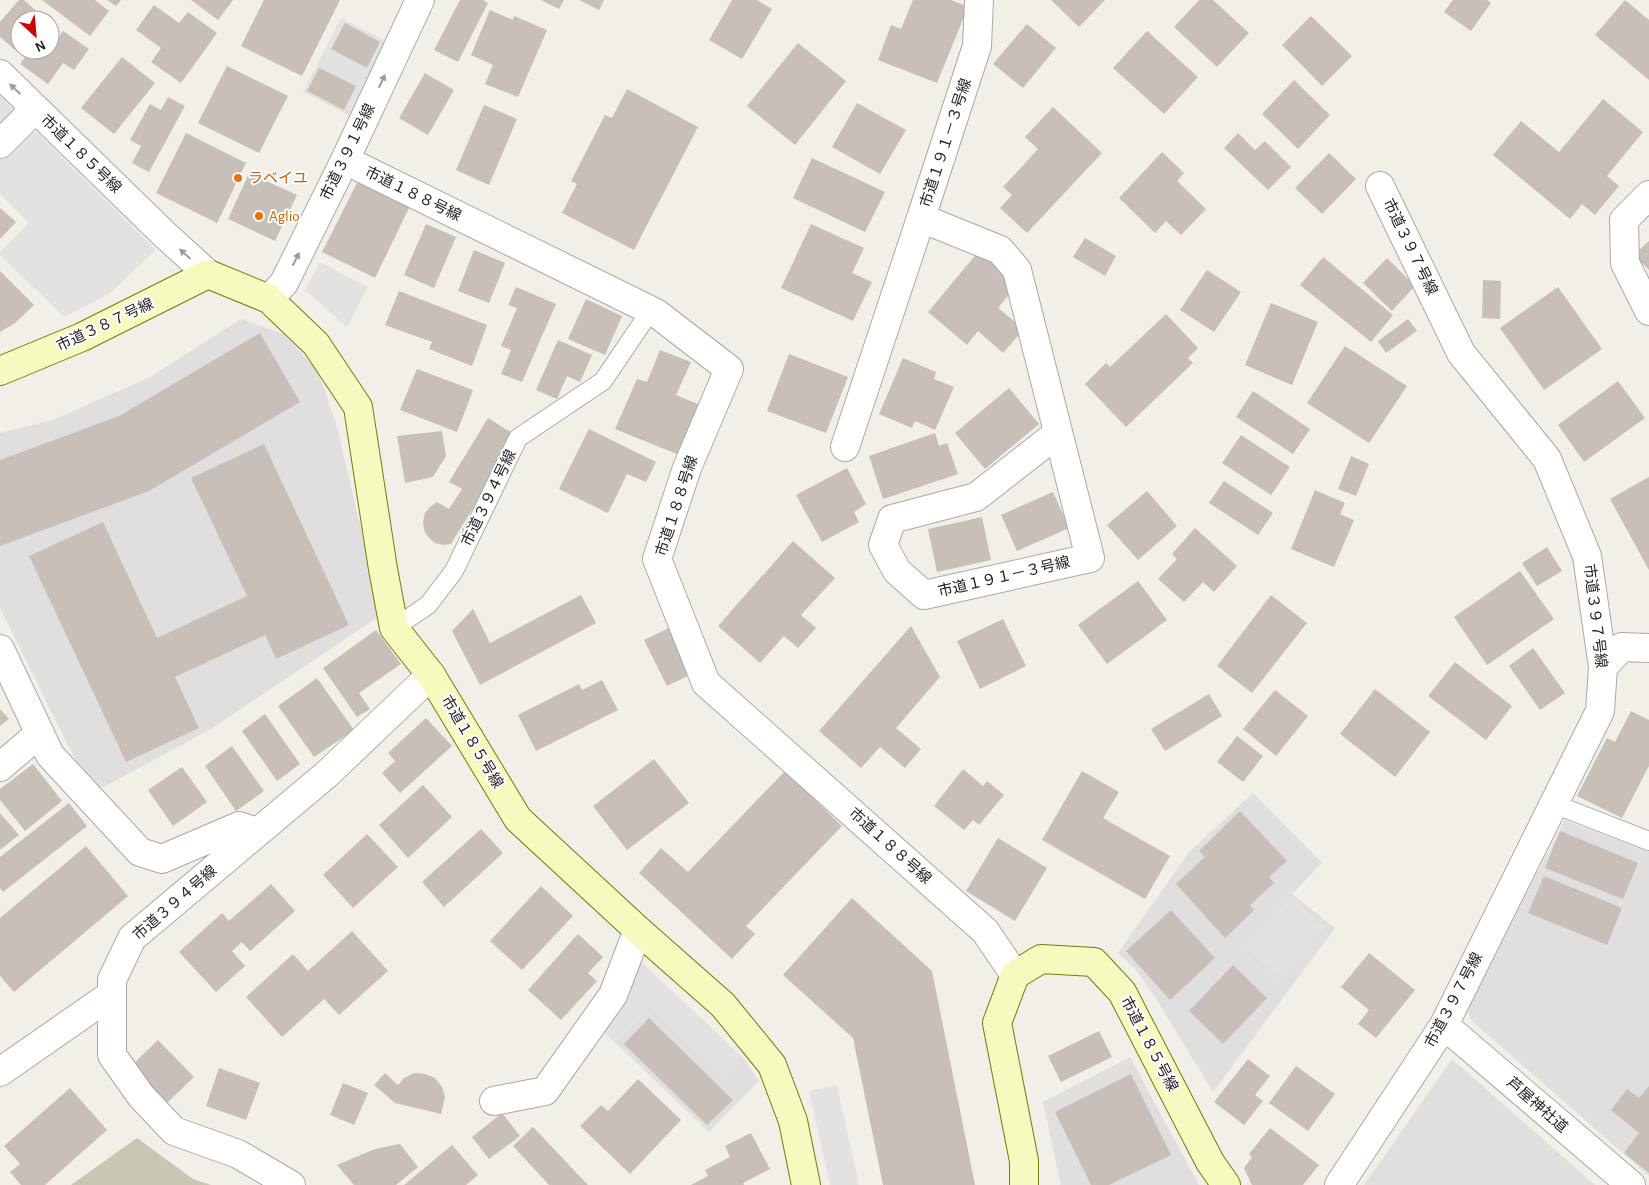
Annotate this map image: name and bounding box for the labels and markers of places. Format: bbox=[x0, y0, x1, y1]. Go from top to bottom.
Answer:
place label: ラベイユ bbox=[248, 171, 308, 186]
marker: ラベイユ bbox=[232, 172, 244, 184]
place label: Aglio bbox=[269, 209, 300, 224]
marker: Aglio bbox=[253, 210, 265, 222]

